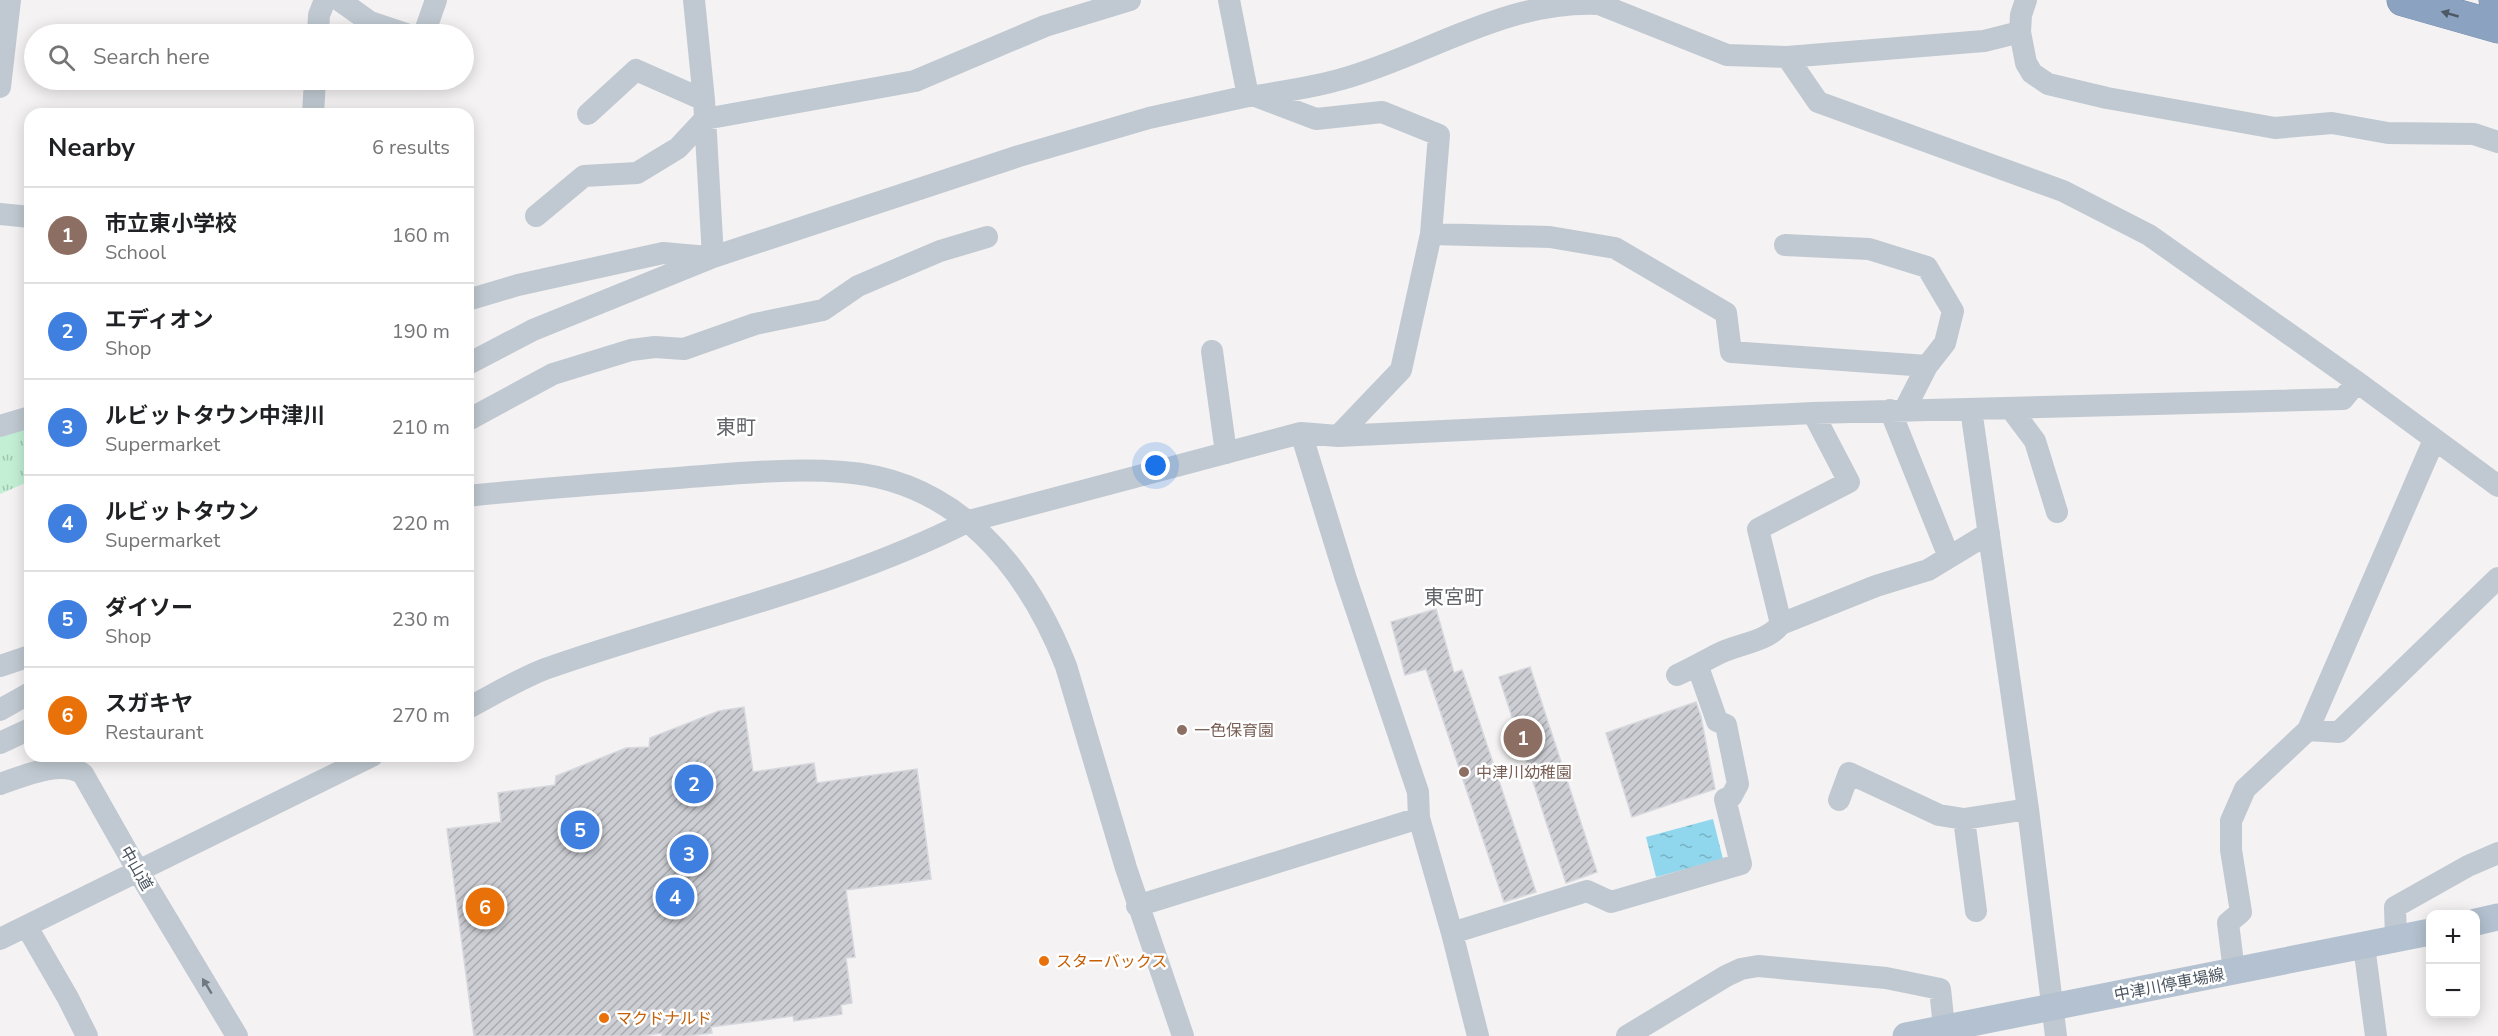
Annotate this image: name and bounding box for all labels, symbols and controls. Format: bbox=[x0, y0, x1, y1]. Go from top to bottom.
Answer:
one-way arrow bbox=[2441, 8, 2459, 18]
search box bbox=[24, 24, 474, 90]
icon: search bbox=[45, 41, 78, 74]
text: Search here bbox=[93, 42, 210, 72]
text: Nearby bbox=[48, 130, 135, 165]
text: 6 results bbox=[372, 134, 450, 161]
text: 市立東小学校 bbox=[105, 209, 237, 239]
text: 1 bbox=[62, 222, 74, 249]
text: 160 m bbox=[392, 222, 450, 249]
text: School bbox=[105, 239, 166, 266]
text: エディオン bbox=[105, 305, 213, 335]
text: 2 bbox=[62, 318, 74, 345]
text: 190 m bbox=[392, 318, 450, 345]
text: Shop bbox=[105, 335, 151, 362]
text: ルビットタウン中津川 bbox=[105, 401, 325, 431]
text: 3 bbox=[62, 414, 74, 441]
text: 210 m bbox=[392, 414, 450, 441]
district label: 東町 bbox=[716, 414, 756, 441]
text: Supermarket bbox=[105, 431, 220, 458]
your location bbox=[1141, 451, 1170, 480]
text: ルビットタウン bbox=[105, 497, 259, 527]
text: 4 bbox=[62, 510, 74, 537]
text: 220 m bbox=[392, 510, 450, 537]
text: Supermarket bbox=[105, 527, 220, 554]
district label: 東宮町 bbox=[1424, 584, 1484, 611]
text: ダイソー bbox=[105, 593, 193, 623]
text: 5 bbox=[62, 606, 74, 633]
text: 230 m bbox=[392, 606, 450, 633]
text: Shop bbox=[105, 623, 151, 650]
text: スガキヤ bbox=[105, 689, 193, 719]
text: 6 bbox=[62, 702, 74, 729]
text: 270 m bbox=[392, 702, 450, 729]
pin: 1 bbox=[1504, 716, 1543, 760]
text: Restaurant bbox=[105, 719, 203, 746]
place label: 一色保育園 bbox=[1194, 720, 1274, 742]
marker: 一色保育園 bbox=[1175, 723, 1189, 737]
pin: 2 bbox=[674, 762, 714, 806]
place label: 中津川幼稚園 bbox=[1476, 762, 1572, 784]
marker: 中津川幼稚園 bbox=[1457, 765, 1471, 779]
pin: 5 bbox=[560, 808, 600, 852]
pin: 3 bbox=[670, 832, 708, 876]
street label: 中山道 bbox=[115, 842, 158, 895]
pin: 4 bbox=[656, 874, 694, 920]
pin: 6 bbox=[466, 884, 504, 930]
map controls bbox=[2426, 910, 2480, 1018]
button: + bbox=[2426, 910, 2480, 964]
place label: スターバックス bbox=[1056, 951, 1167, 973]
marker: スターバックス bbox=[1037, 954, 1051, 968]
street label: 中津川停車場線 bbox=[2112, 963, 2226, 1006]
button: − bbox=[2426, 964, 2480, 1018]
one-way arrow bbox=[202, 977, 212, 994]
place label: マクドナルド bbox=[616, 1008, 712, 1030]
marker: マクドナルド bbox=[597, 1011, 611, 1025]

